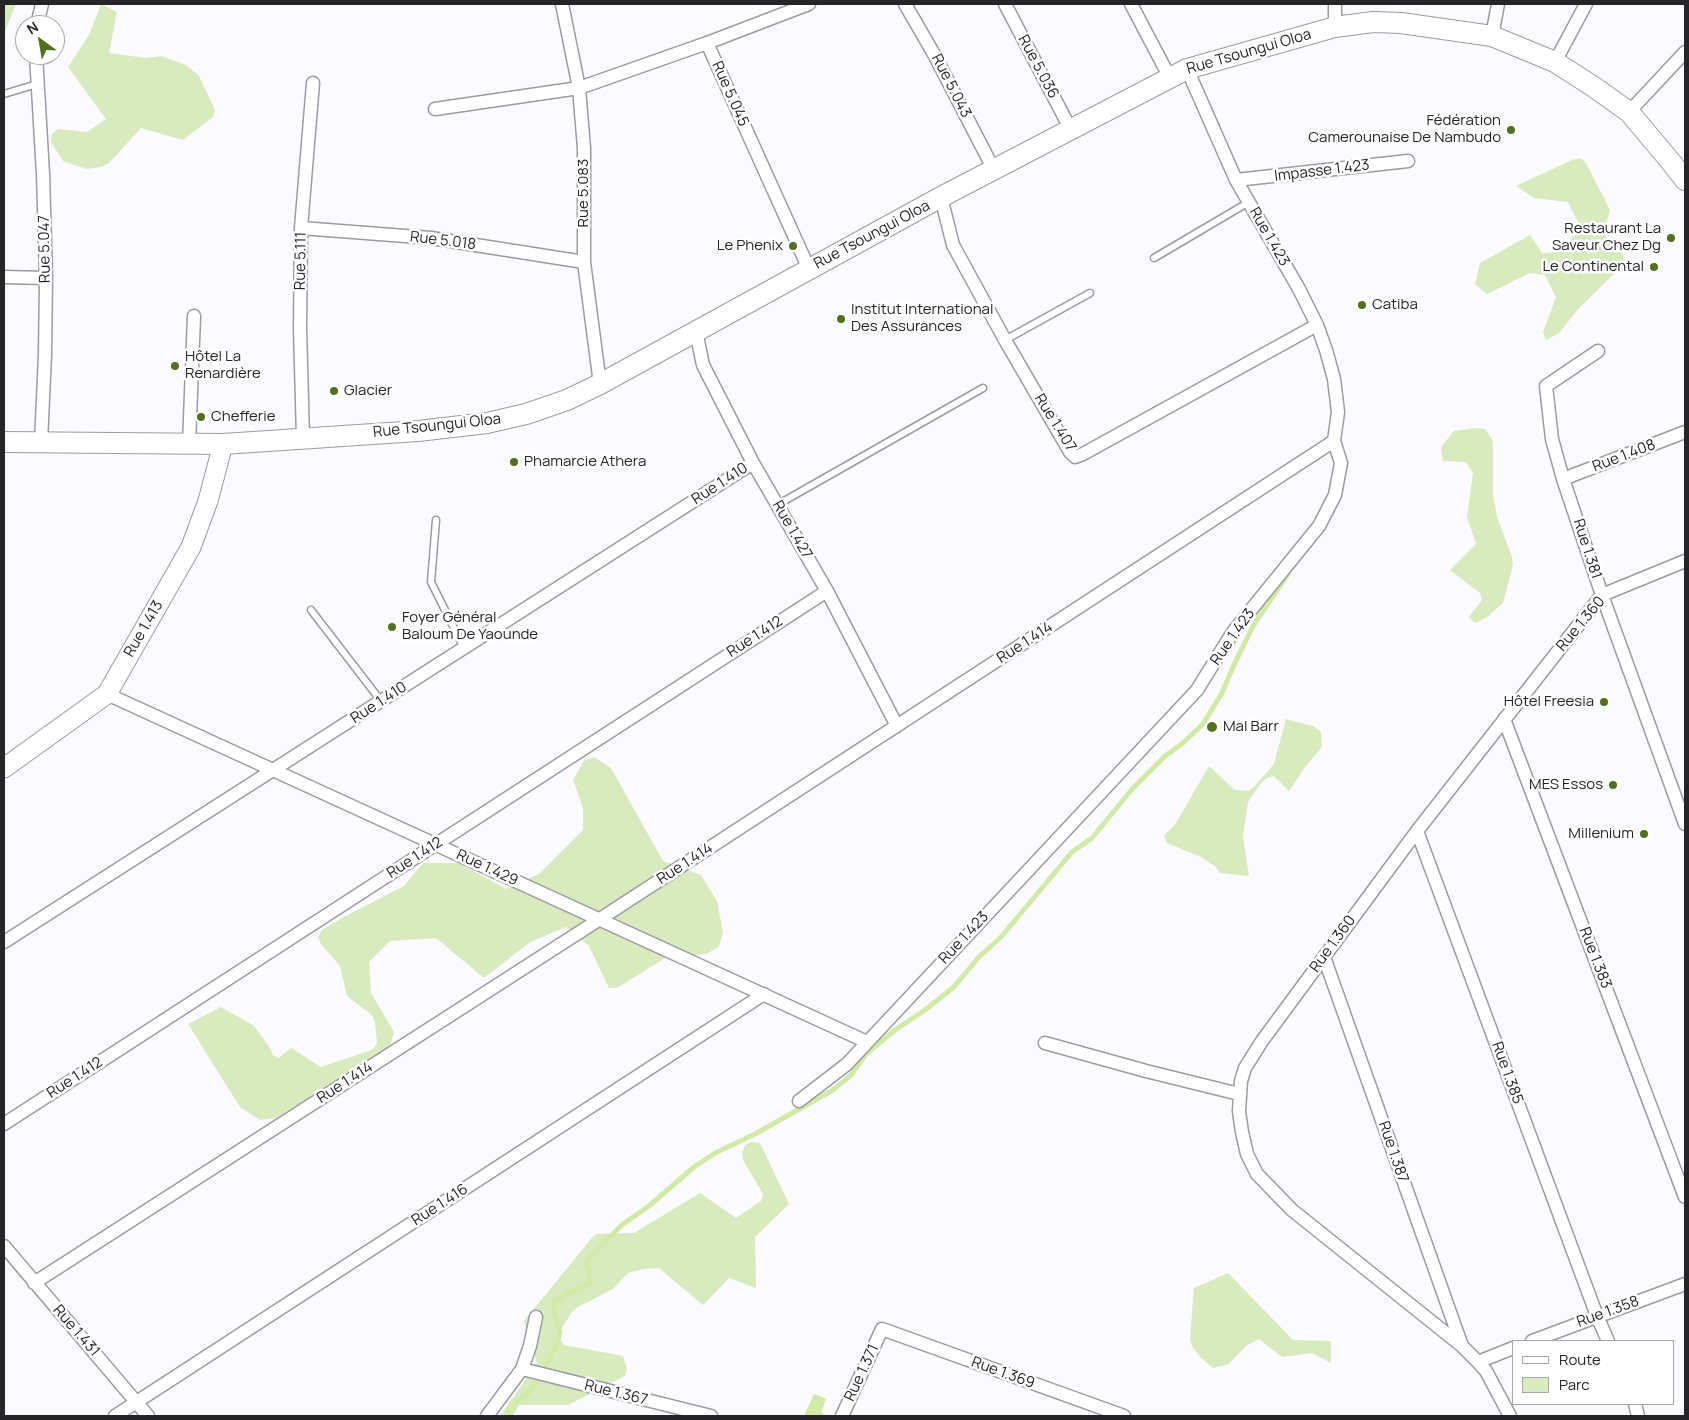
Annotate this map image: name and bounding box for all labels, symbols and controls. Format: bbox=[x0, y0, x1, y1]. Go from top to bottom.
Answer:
north arrow bbox=[15, 15, 65, 65]
text: N bbox=[23, 17, 42, 38]
street label: Rue Tsoungui Oloa bbox=[1185, 26, 1313, 78]
street label: Rue 5.036 bbox=[1014, 32, 1062, 102]
street label: Rue 5.043 bbox=[927, 51, 975, 121]
street label: Rue 5.045 bbox=[708, 59, 752, 129]
place label: Fédération Camerounaise De Nambudo bbox=[1308, 112, 1501, 147]
marker: Fédération Camerounaise De Nambudo bbox=[1505, 124, 1517, 136]
street label: Impasse 1.423 bbox=[1273, 156, 1371, 186]
street label: Rue 5.083 bbox=[575, 159, 593, 227]
street label: Rue Tsoungui Oloa bbox=[811, 197, 933, 273]
street label: Rue 1.423 bbox=[1245, 204, 1293, 270]
street label: Rue 5.047 bbox=[35, 215, 55, 283]
place label: Restaurant La Saveur Chez Dg bbox=[1552, 220, 1661, 255]
street label: Rue 5.018 bbox=[409, 228, 477, 254]
street label: Rue 5.111 bbox=[291, 232, 311, 290]
marker: Restaurant La Saveur Chez Dg bbox=[1665, 232, 1677, 244]
place label: Le Phenix bbox=[717, 237, 783, 255]
marker: Le Phenix bbox=[787, 240, 799, 252]
place label: Le Continental bbox=[1542, 258, 1644, 276]
marker: Le Continental bbox=[1648, 261, 1660, 273]
place label: Catiba bbox=[1372, 296, 1418, 314]
marker: Catiba bbox=[1356, 299, 1368, 311]
place label: Institut International Des Assurances bbox=[851, 301, 993, 336]
marker: Institut International Des Assurances bbox=[835, 313, 847, 325]
place label: Hôtel La Renardière bbox=[185, 348, 261, 383]
marker: Hôtel La Renardière bbox=[169, 360, 181, 372]
place label: Glacier bbox=[344, 382, 392, 400]
marker: Glacier bbox=[328, 385, 340, 397]
street label: Rue 1.407 bbox=[1030, 391, 1080, 455]
place label: Chefferie bbox=[211, 408, 275, 426]
street label: Rue Tsoungui Oloa bbox=[372, 410, 502, 442]
marker: Chefferie bbox=[195, 411, 207, 423]
street label: Rue 1.408 bbox=[1590, 436, 1658, 476]
place label: Phamarcie Athera bbox=[524, 453, 646, 471]
marker: Phamarcie Athera bbox=[508, 456, 520, 468]
street label: Rue 1.410 bbox=[689, 459, 751, 509]
street label: Rue 1.427 bbox=[768, 498, 816, 562]
street label: Rue 1.381 bbox=[1569, 517, 1605, 581]
street label: Rue 1.360 bbox=[1553, 593, 1609, 655]
street label: Rue 1.413 bbox=[121, 598, 167, 660]
street label: Rue 1.423 bbox=[1207, 605, 1259, 669]
place label: Foyer Général Baloum De Yaounde bbox=[402, 609, 538, 644]
street label: Rue 1.412 bbox=[724, 612, 786, 662]
street label: Rue 1.414 bbox=[994, 618, 1056, 668]
marker: Foyer Général Baloum De Yaounde bbox=[386, 621, 398, 633]
street label: Rue 1.410 bbox=[348, 678, 410, 728]
place label: Hôtel Freesia bbox=[1504, 693, 1594, 711]
marker: Hôtel Freesia bbox=[1598, 696, 1610, 708]
place label: Mal Barr bbox=[1223, 718, 1279, 736]
marker: Mal Barr bbox=[1205, 720, 1219, 734]
place label: MES Essos bbox=[1529, 776, 1603, 794]
marker: MES Essos bbox=[1607, 779, 1619, 791]
place label: Millenium bbox=[1568, 825, 1634, 843]
marker: Millenium bbox=[1638, 828, 1650, 840]
street label: Rue 1.412 bbox=[384, 833, 446, 883]
street label: Rue 1.414 bbox=[654, 839, 716, 889]
street label: Rue 1.429 bbox=[453, 846, 521, 890]
street label: Rue 1.423 bbox=[935, 908, 993, 968]
street label: Rue 1.360 bbox=[1306, 912, 1360, 976]
street label: Rue 1.383 bbox=[1575, 925, 1615, 991]
street label: Rue 1.385 bbox=[1487, 1039, 1527, 1107]
street label: Rue 1.412 bbox=[44, 1053, 106, 1103]
street label: Rue 1.414 bbox=[314, 1058, 376, 1108]
street label: Rue 1.387 bbox=[1374, 1119, 1412, 1185]
street label: Rue 1.416 bbox=[409, 1180, 471, 1230]
street label: Rue 1.358 bbox=[1574, 1292, 1642, 1332]
street label: Rue 1.431 bbox=[49, 1302, 103, 1360]
legend bbox=[1512, 1340, 1674, 1405]
street label: Rue 1.371 bbox=[841, 1342, 883, 1404]
text: Route bbox=[1559, 1349, 1601, 1370]
street label: Rue 1.369 bbox=[969, 1353, 1037, 1393]
text: Parc bbox=[1559, 1374, 1590, 1395]
street label: Rue 1.367 bbox=[583, 1376, 649, 1410]

